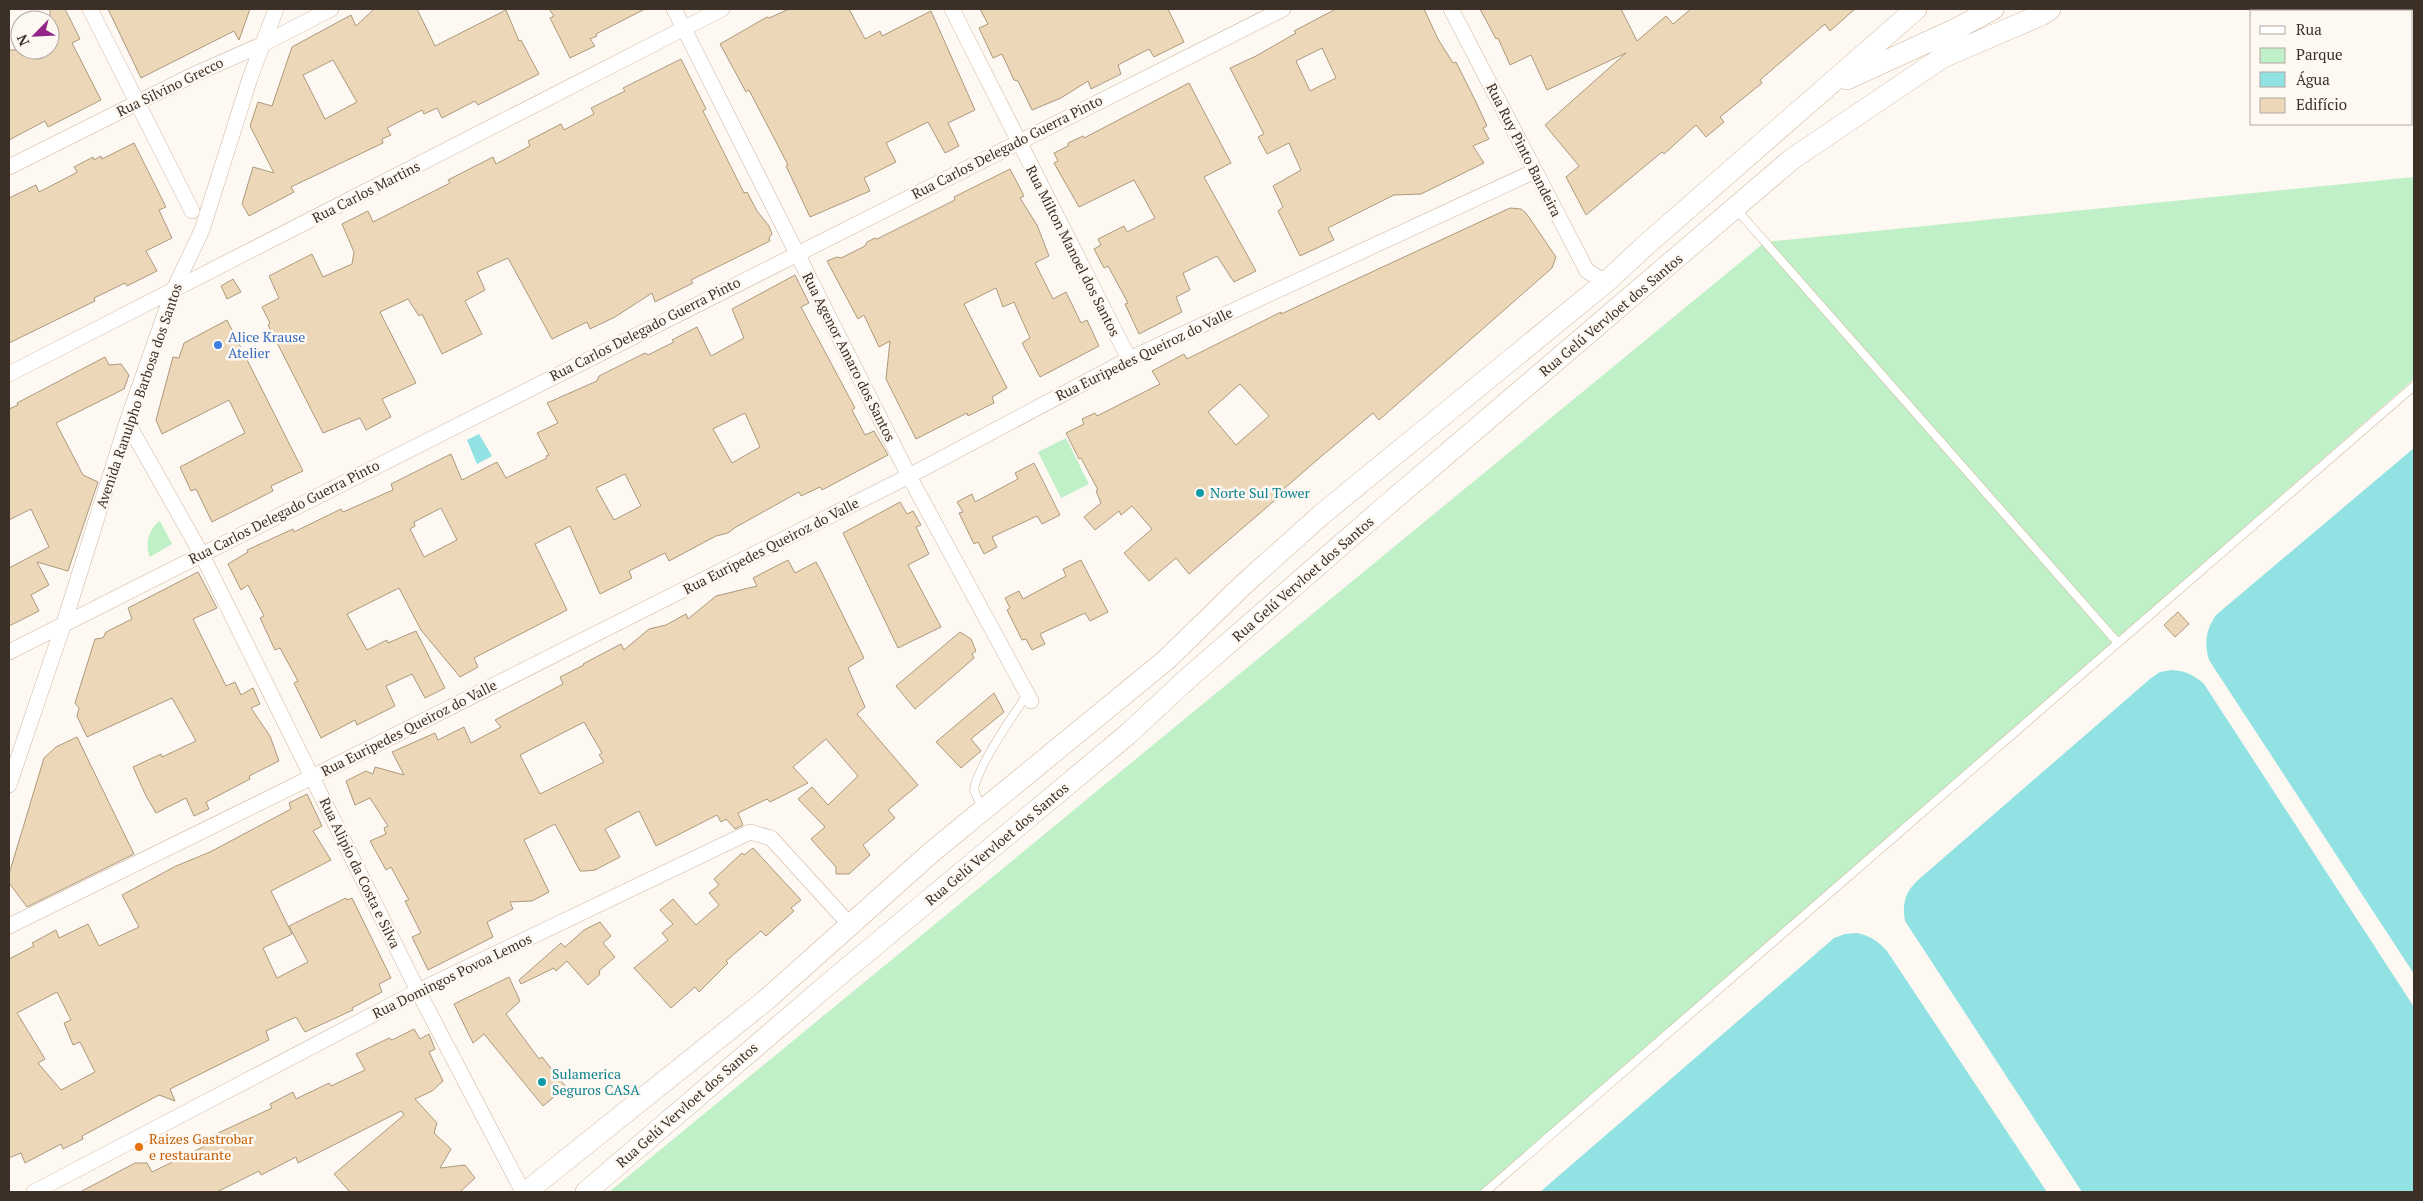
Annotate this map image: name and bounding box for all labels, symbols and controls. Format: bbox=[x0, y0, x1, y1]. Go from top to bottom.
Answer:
north arrow bbox=[10, 10, 60, 60]
legend bbox=[2250, 10, 2413, 125]
text: Rua bbox=[2296, 19, 2322, 39]
text: N bbox=[12, 31, 34, 49]
text: Parque bbox=[2296, 44, 2343, 64]
street label: Rua Silvino Grecco bbox=[113, 52, 227, 121]
text: Água bbox=[2296, 69, 2330, 89]
street label: Rua Ruy Pinto Bandeira bbox=[1482, 80, 1566, 220]
street label: Rua Carlos Delegado Guerra Pinto bbox=[908, 90, 1106, 203]
text: Edifício bbox=[2296, 94, 2347, 114]
street label: Rua Carlos Martins bbox=[309, 156, 423, 227]
street label: Rua Milton Manoel dos Santos bbox=[1022, 162, 1125, 339]
street label: Rua Gelú Vervloet dos Santos bbox=[1535, 249, 1686, 380]
street label: Rua Agenor Amaro dos Santos bbox=[798, 269, 900, 445]
street label: Rua Carlos Delegado Guerra Pinto bbox=[546, 272, 744, 385]
street label: Avenida Ranulpho Barbosa dos Santos bbox=[91, 281, 186, 511]
street label: Rua Euripedes Queiroz do Valle bbox=[1052, 302, 1235, 405]
place label: Alice Krause Atelier bbox=[228, 327, 305, 362]
marker: Alice Krause Atelier bbox=[212, 339, 224, 351]
street label: Rua Carlos Delegado Guerra Pinto bbox=[185, 455, 383, 568]
place label: Norte Sul Tower bbox=[1210, 483, 1311, 502]
marker: Norte Sul Tower bbox=[1194, 487, 1206, 499]
street label: Rua Euripedes Queiroz do Valle bbox=[680, 493, 862, 598]
street label: Rua Gelú Vervloet dos Santos bbox=[1228, 512, 1378, 645]
street label: Rua Euripedes Queiroz do Valle bbox=[318, 675, 500, 780]
street label: Rua Gelú Vervloet dos Santos bbox=[921, 778, 1072, 909]
street label: Rua Alipio da Costa e Silva bbox=[316, 794, 405, 951]
street label: Rua Domingos Povoa Lemos bbox=[369, 929, 535, 1023]
street label: Rua Gelú Vervloet dos Santos bbox=[612, 1038, 762, 1171]
place label: Sulamerica Seguros CASA bbox=[552, 1064, 640, 1099]
marker: Sulamerica Seguros CASA bbox=[536, 1076, 548, 1088]
place label: Raizes Gastrobar e restaurante bbox=[149, 1129, 254, 1164]
marker: Raizes Gastrobar e restaurante bbox=[133, 1141, 145, 1153]

